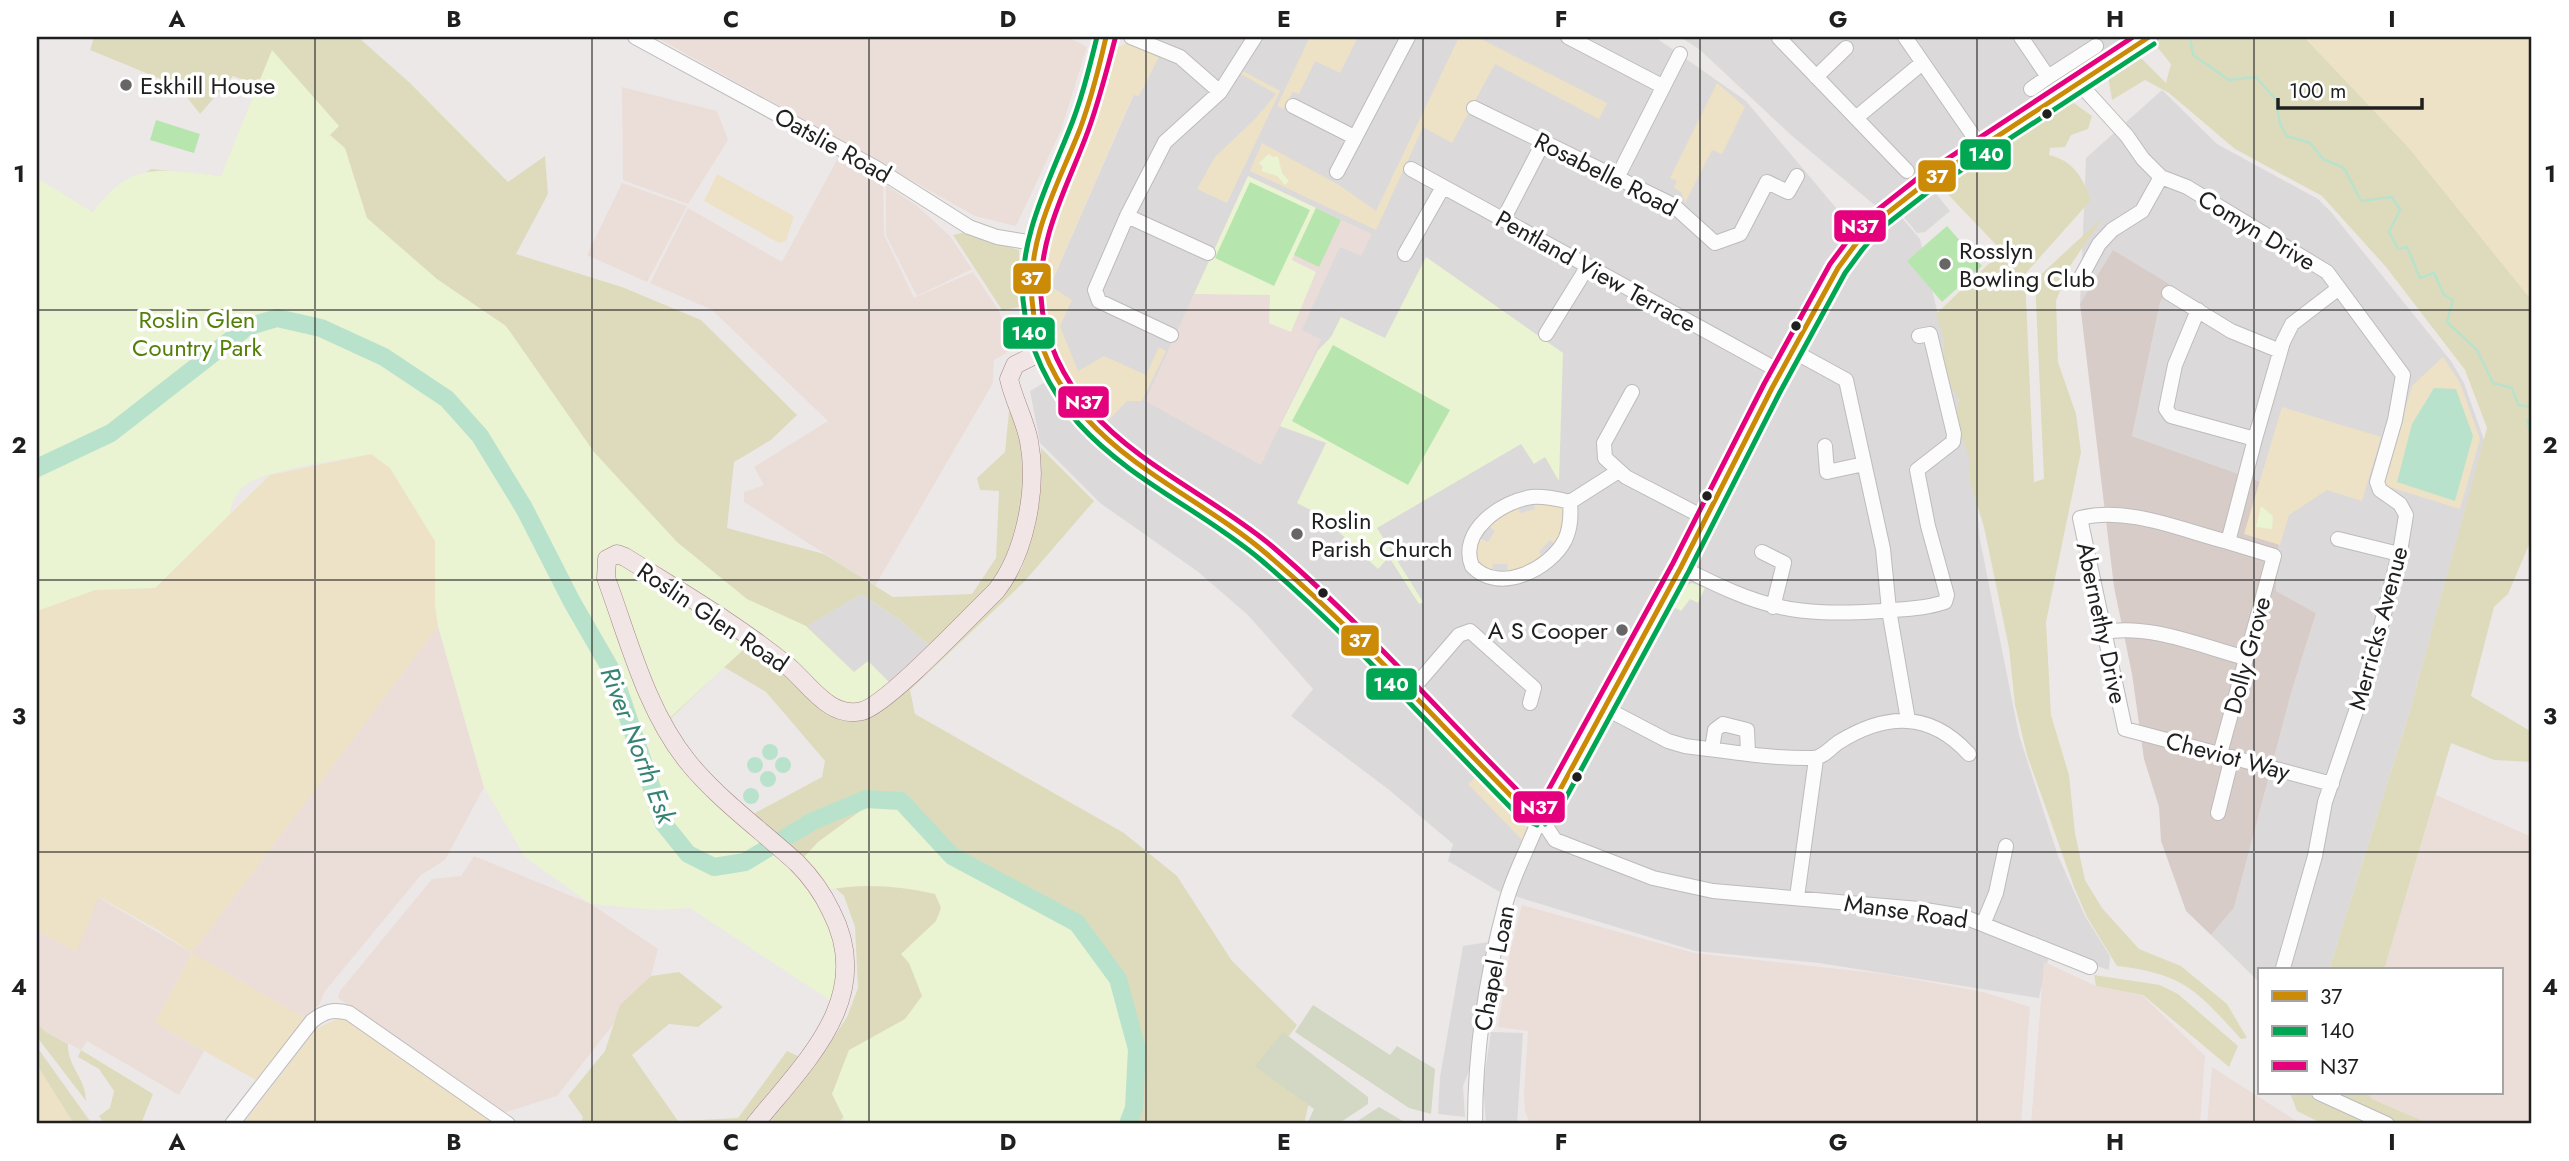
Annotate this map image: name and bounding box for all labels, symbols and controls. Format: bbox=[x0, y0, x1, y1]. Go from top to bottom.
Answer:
text: A bbox=[168, 2, 186, 36]
text: B bbox=[446, 2, 462, 36]
text: C bbox=[723, 2, 739, 36]
text: D bbox=[1000, 2, 1017, 36]
text: E bbox=[1277, 2, 1291, 36]
text: F bbox=[1555, 2, 1567, 36]
text: G bbox=[1829, 2, 1847, 36]
text: H bbox=[2106, 2, 2124, 36]
text: I bbox=[2388, 2, 2396, 36]
scale bar bbox=[2278, 66, 2422, 110]
place label: Eskhill House bbox=[140, 68, 275, 103]
text: 100 m bbox=[2289, 76, 2346, 106]
marker: Eskhill House bbox=[118, 77, 134, 93]
street label: Oatslie Road bbox=[768, 98, 898, 192]
unlabelled marker bbox=[2040, 107, 2054, 121]
street label: Rosabelle Road bbox=[1528, 123, 1684, 225]
line badge: 140 bbox=[1959, 138, 2012, 171]
text: 140 bbox=[1968, 141, 2004, 168]
text: 1 bbox=[13, 157, 25, 191]
text: 1 bbox=[2544, 157, 2556, 191]
line badge: 37 bbox=[1917, 159, 1957, 193]
text: 37 bbox=[1926, 163, 1949, 190]
street label: Comyn Drive bbox=[2191, 181, 2323, 279]
street label: Pentland View Terrace bbox=[1489, 201, 1703, 341]
line badge: N37 bbox=[1833, 209, 1887, 243]
text: N37 bbox=[1841, 213, 1880, 240]
place label: Rosslyn Bowling Club bbox=[1959, 233, 2095, 296]
marker: Rosslyn Bowling Club bbox=[1937, 256, 1953, 272]
line badge: 37 bbox=[1012, 262, 1052, 295]
text: 37 bbox=[1021, 265, 1044, 292]
park label: Roslin Glen Country Park bbox=[132, 302, 262, 365]
line badge: 140 bbox=[1002, 316, 1056, 350]
unlabelled marker bbox=[1789, 319, 1803, 333]
text: 140 bbox=[1011, 320, 1047, 347]
line badge: N37 bbox=[1057, 385, 1110, 419]
text: N37 bbox=[1065, 389, 1104, 416]
text: 2 bbox=[11, 428, 27, 462]
text: 2 bbox=[2542, 428, 2558, 462]
unlabelled marker bbox=[1700, 489, 1714, 503]
place label: Roslin Parish Church bbox=[1311, 503, 1453, 566]
marker: Roslin Parish Church bbox=[1289, 526, 1305, 542]
street label: Abernethy Drive bbox=[2068, 539, 2136, 707]
street label: Merricks Avenue bbox=[2339, 542, 2417, 714]
street label: Roslin Glen Road bbox=[630, 553, 796, 681]
unlabelled marker bbox=[1316, 586, 1330, 600]
street label: Dolly Grove bbox=[2215, 593, 2279, 717]
place label: A S Cooper bbox=[1488, 613, 1609, 648]
marker: A S Cooper bbox=[1614, 622, 1630, 638]
line badge: 37 bbox=[1340, 624, 1380, 657]
text: 37 bbox=[1349, 627, 1372, 654]
water label: River North Esk bbox=[591, 661, 686, 831]
line badge: 140 bbox=[1365, 667, 1418, 701]
text: 140 bbox=[1373, 671, 1409, 698]
text: 3 bbox=[12, 699, 26, 733]
text: 3 bbox=[2543, 699, 2557, 733]
street label: Cheviot Way bbox=[2162, 723, 2294, 789]
unlabelled marker bbox=[1570, 770, 1584, 784]
line badge: N37 bbox=[1512, 790, 1566, 824]
text: N37 bbox=[1520, 794, 1559, 821]
street label: Manse Road bbox=[1842, 885, 1970, 937]
street label: Chapel Loan bbox=[1465, 902, 1523, 1034]
legend bbox=[2258, 968, 2502, 1094]
text: 4 bbox=[11, 970, 27, 1004]
text: 4 bbox=[2542, 970, 2558, 1004]
text: 37 bbox=[2320, 982, 2342, 1012]
text: 140 bbox=[2320, 1016, 2354, 1046]
text: N37 bbox=[2320, 1052, 2358, 1082]
text: A bbox=[168, 1125, 186, 1159]
text: B bbox=[446, 1125, 462, 1159]
text: C bbox=[723, 1125, 739, 1159]
text: D bbox=[1000, 1125, 1017, 1159]
text: E bbox=[1277, 1125, 1291, 1159]
text: F bbox=[1555, 1125, 1567, 1159]
text: G bbox=[1829, 1125, 1847, 1159]
text: H bbox=[2106, 1125, 2124, 1159]
text: I bbox=[2388, 1125, 2396, 1159]

